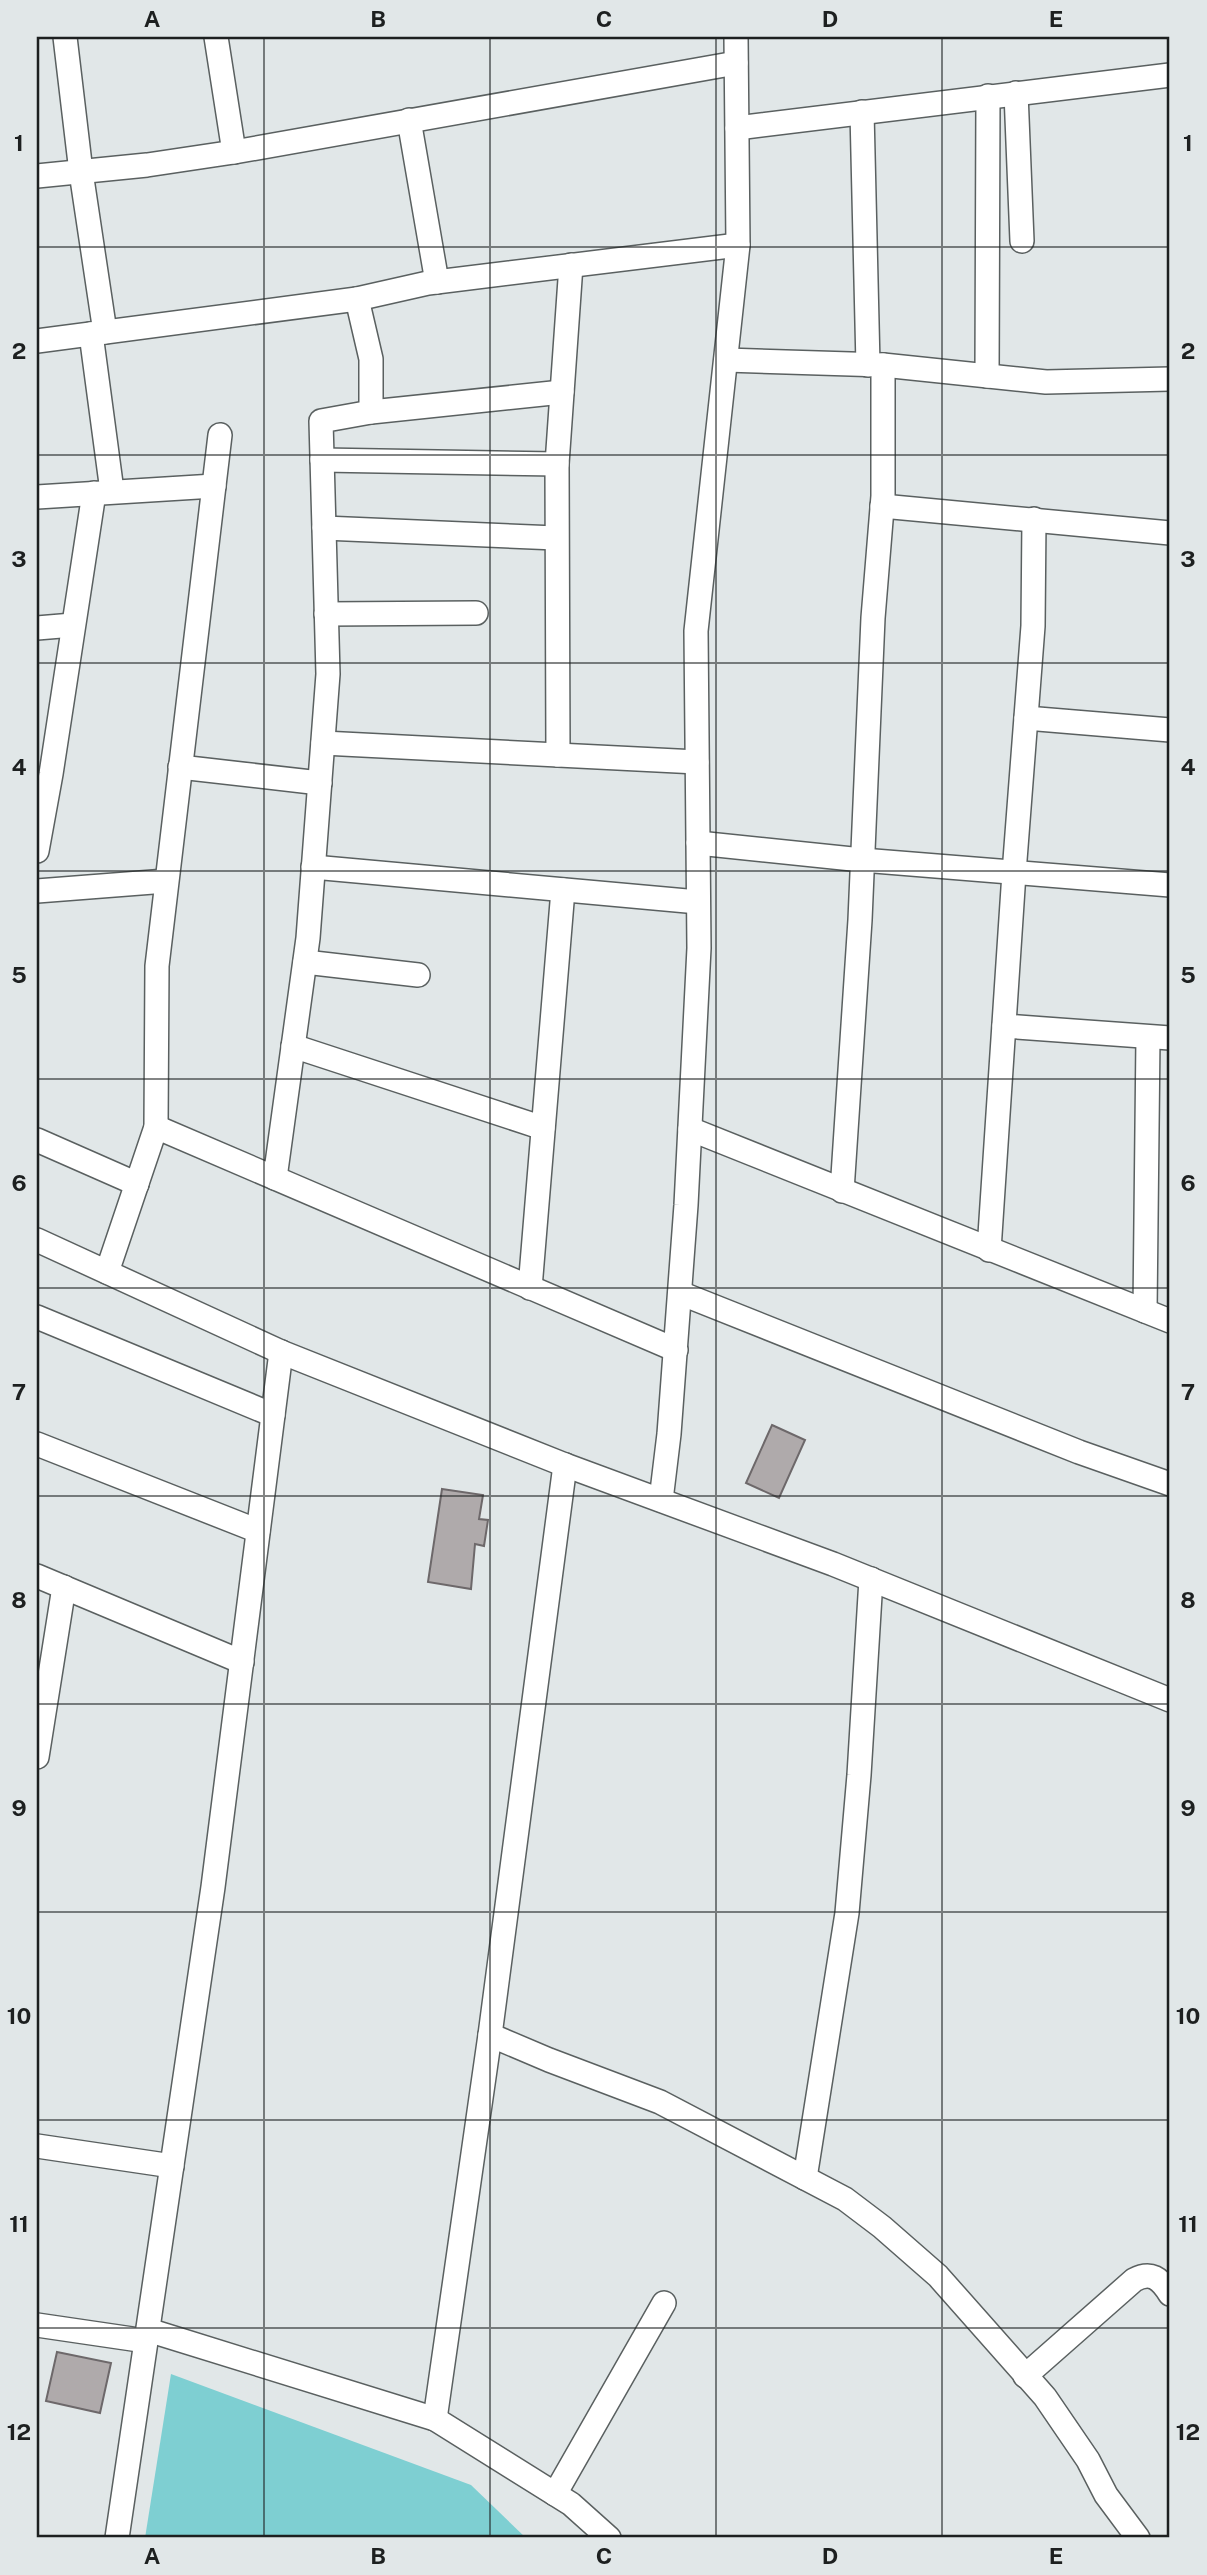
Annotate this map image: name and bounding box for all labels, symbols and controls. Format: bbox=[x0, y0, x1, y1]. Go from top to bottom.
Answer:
text: A bbox=[144, 5, 161, 32]
text: B bbox=[370, 5, 386, 32]
text: C bbox=[596, 5, 612, 32]
text: D bbox=[822, 5, 838, 32]
text: E bbox=[1049, 5, 1063, 32]
text: 1 bbox=[14, 129, 24, 156]
text: 1 bbox=[1183, 129, 1193, 156]
text: 2 bbox=[12, 337, 26, 364]
text: 2 bbox=[1181, 337, 1195, 364]
text: 3 bbox=[11, 545, 27, 572]
text: 3 bbox=[1180, 545, 1196, 572]
text: 4 bbox=[11, 753, 27, 780]
text: 4 bbox=[1180, 753, 1196, 780]
text: 5 bbox=[11, 961, 27, 988]
text: 5 bbox=[1180, 961, 1196, 988]
text: 6 bbox=[11, 1169, 27, 1196]
text: 6 bbox=[1180, 1169, 1196, 1196]
text: 7 bbox=[12, 1378, 26, 1405]
text: 7 bbox=[1181, 1378, 1195, 1405]
text: 8 bbox=[11, 1586, 27, 1613]
text: 8 bbox=[1180, 1586, 1196, 1613]
text: 9 bbox=[11, 1794, 27, 1821]
text: 9 bbox=[1180, 1794, 1196, 1821]
text: 10 bbox=[7, 2002, 31, 2029]
text: 10 bbox=[1176, 2002, 1200, 2029]
text: 11 bbox=[9, 2210, 29, 2237]
text: 11 bbox=[1178, 2210, 1198, 2237]
text: 12 bbox=[7, 2418, 31, 2445]
text: 12 bbox=[1176, 2418, 1200, 2445]
text: A bbox=[144, 2542, 161, 2569]
text: B bbox=[370, 2542, 386, 2569]
text: C bbox=[596, 2542, 612, 2569]
text: D bbox=[822, 2542, 838, 2569]
text: E bbox=[1049, 2542, 1063, 2569]

